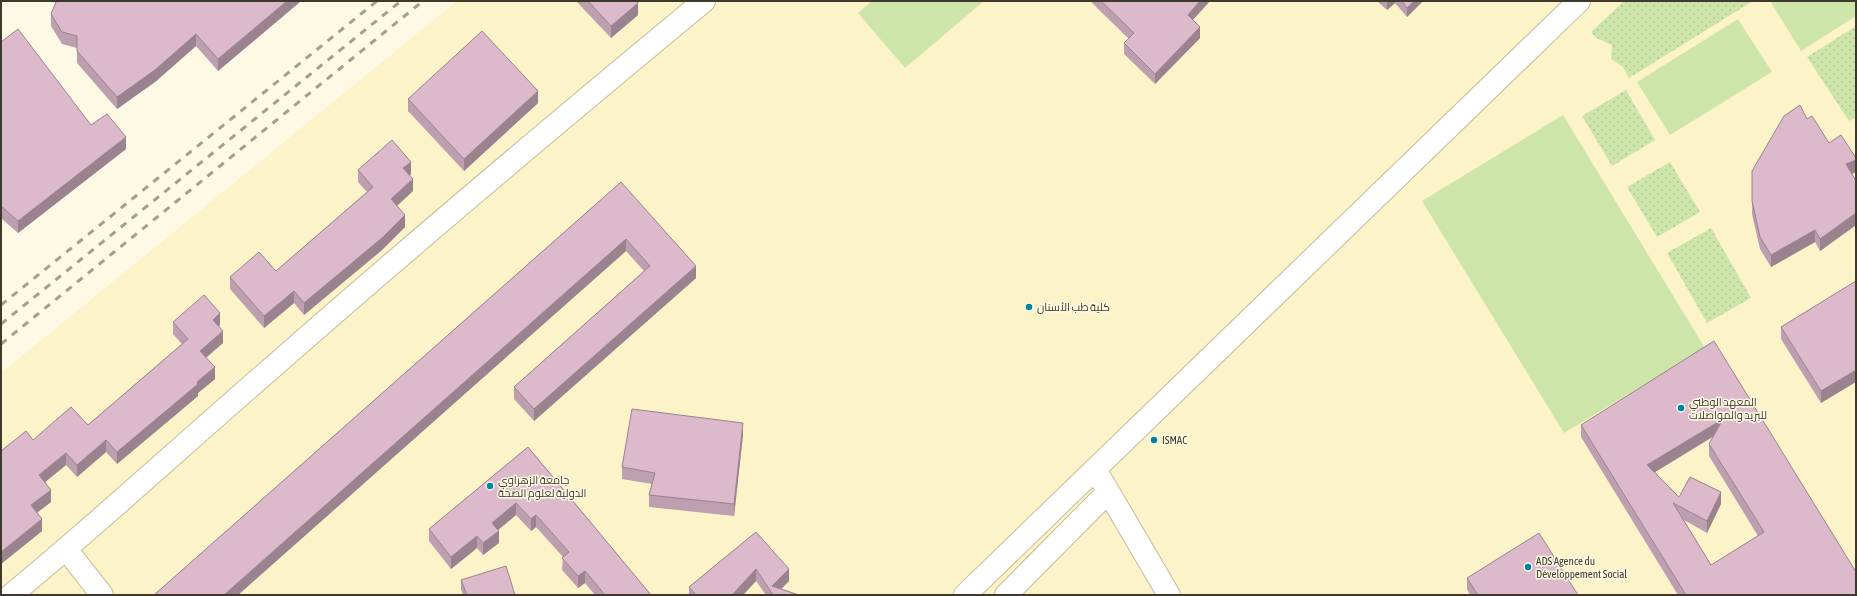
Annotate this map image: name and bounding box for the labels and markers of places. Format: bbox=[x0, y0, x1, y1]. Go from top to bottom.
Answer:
place label: كلية طب الأسنان bbox=[1037, 301, 1110, 314]
marker: كلية طب الأسنان bbox=[1024, 302, 1034, 312]
place label: المعهد الوطني للبريد والمواصلات bbox=[1689, 396, 1767, 422]
marker: المعهد الوطني للبريد والمواصلات bbox=[1676, 403, 1686, 413]
place label: ISMAC bbox=[1162, 434, 1187, 446]
marker: ISMAC bbox=[1149, 435, 1159, 445]
place label: جامعة الزهراوي الدولية لعلوم الصحة bbox=[498, 474, 587, 501]
marker: جامعة الزهراوي الدولية لعلوم الصحة bbox=[485, 481, 495, 491]
place label: ADS Agence du Développement Social bbox=[1536, 555, 1627, 580]
marker: ADS Agence du Développement Social bbox=[1523, 562, 1533, 572]

